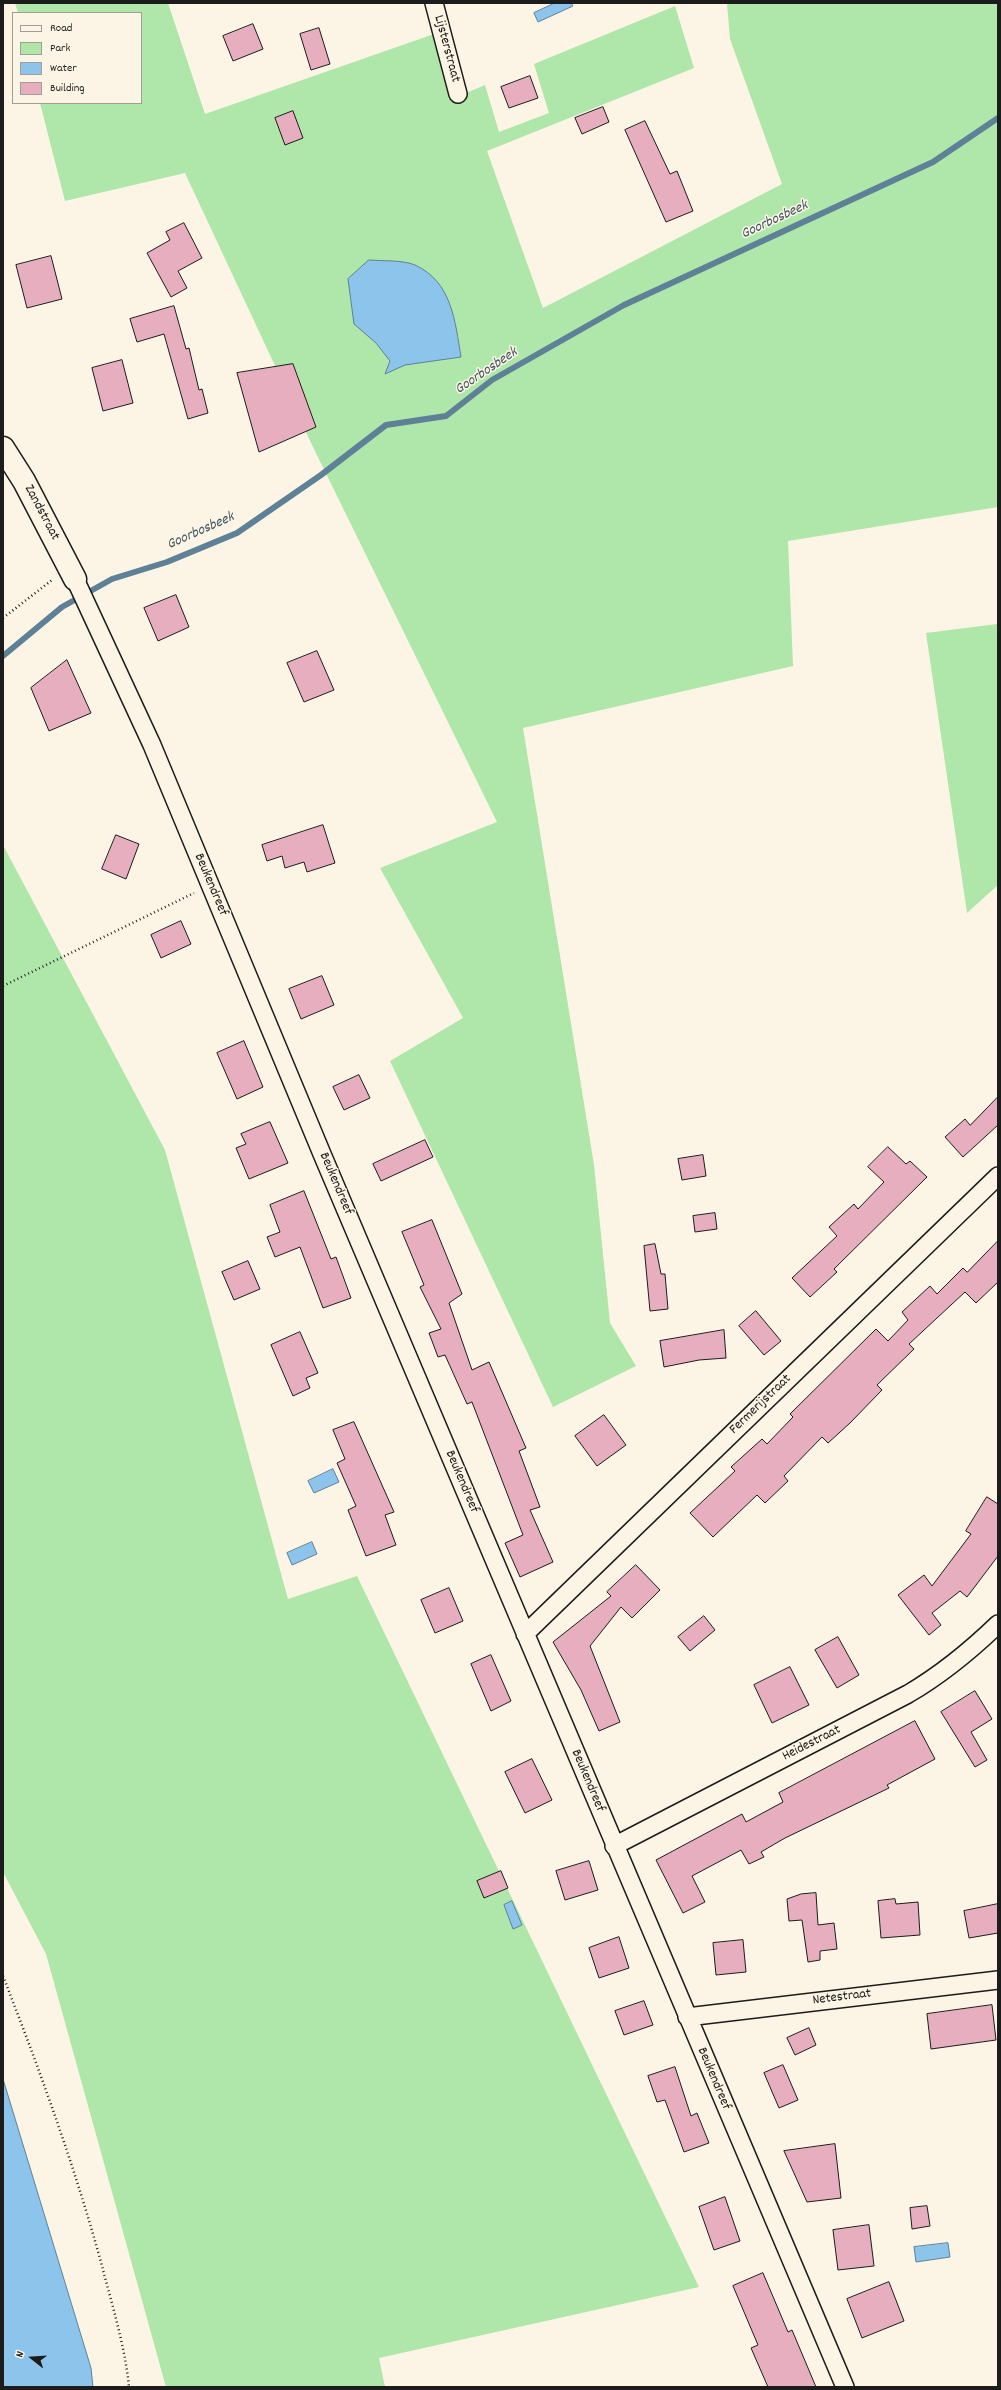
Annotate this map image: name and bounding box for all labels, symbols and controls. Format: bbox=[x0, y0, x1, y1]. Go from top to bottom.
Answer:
legend bbox=[12, 12, 142, 104]
street label: Lijsterstraat bbox=[429, 14, 463, 84]
text: Road bbox=[50, 20, 72, 37]
text: Park bbox=[50, 40, 70, 57]
text: Water bbox=[50, 60, 77, 77]
text: Building bbox=[50, 80, 85, 97]
water label: Goorbosbeek bbox=[739, 198, 811, 244]
water label: Goorbosbeek bbox=[452, 344, 522, 400]
street label: Zandstraat bbox=[19, 482, 63, 544]
water label: Goorbosbeek bbox=[165, 509, 237, 555]
street label: Beukendreef bbox=[189, 851, 231, 919]
street label: Beukendreef bbox=[314, 1150, 356, 1218]
street label: Fermerijstraat bbox=[727, 1371, 795, 1439]
street label: Beukendreef bbox=[440, 1448, 482, 1516]
street label: Heidestraat bbox=[780, 1722, 844, 1766]
street label: Beukendreef bbox=[566, 1747, 608, 1815]
street label: Netestraat bbox=[812, 1986, 872, 2010]
street label: Beukendreef bbox=[692, 2045, 734, 2113]
north arrow bbox=[12, 2338, 52, 2378]
text: N bbox=[12, 2350, 29, 2359]

